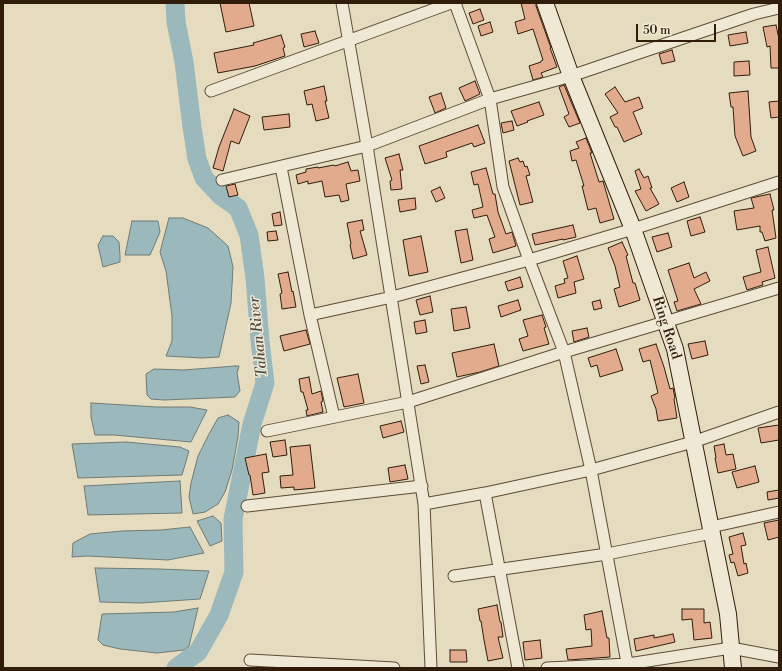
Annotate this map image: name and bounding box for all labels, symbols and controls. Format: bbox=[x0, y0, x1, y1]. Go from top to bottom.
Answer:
scale bar bbox=[638, 16, 718, 42]
text: 50 m bbox=[643, 23, 671, 38]
street label: Ring Road bbox=[648, 294, 684, 362]
water label: Tahan River bbox=[246, 296, 272, 378]

